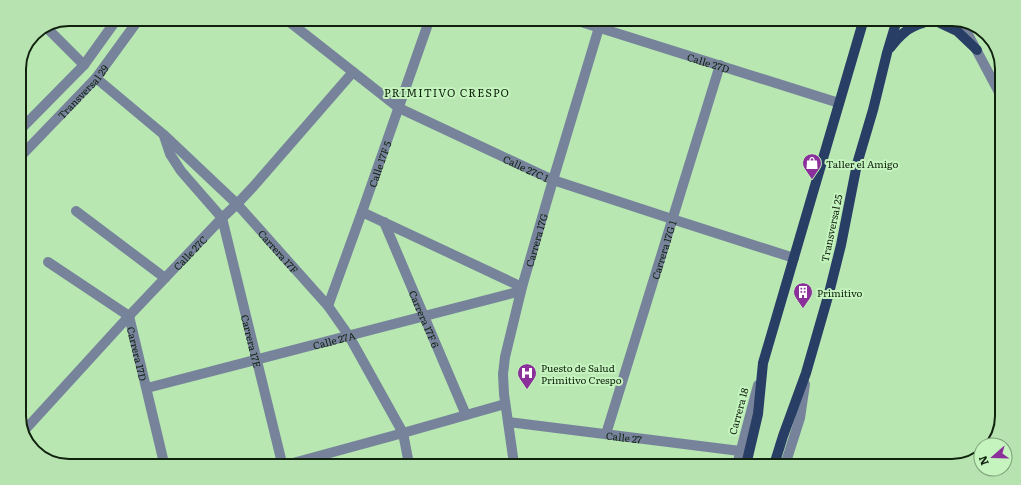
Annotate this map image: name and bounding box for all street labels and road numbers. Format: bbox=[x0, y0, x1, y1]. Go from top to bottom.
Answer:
street label: Calle 27D bbox=[686, 48, 732, 76]
street label: Transversal 29 bbox=[53, 61, 111, 122]
street label: Calle 17F 5 bbox=[364, 139, 394, 189]
street label: Calle 27C 1 bbox=[501, 150, 552, 185]
street label: Transversal 25 bbox=[816, 193, 846, 263]
street label: Carrera 17G bbox=[521, 211, 551, 268]
street label: Carrera 17G 1 bbox=[647, 218, 679, 281]
street label: Carrera 17F bbox=[255, 226, 302, 276]
street label: Calle 27C bbox=[169, 231, 210, 273]
street label: Carrera 17F 6 bbox=[406, 288, 444, 350]
street label: Carrera 17E bbox=[238, 313, 266, 369]
street label: Carrera 17D bbox=[124, 325, 152, 383]
street label: Calle 27A bbox=[311, 327, 357, 352]
street label: Carrera 18 bbox=[724, 385, 752, 436]
street label: Calle 27 bbox=[605, 427, 643, 446]

